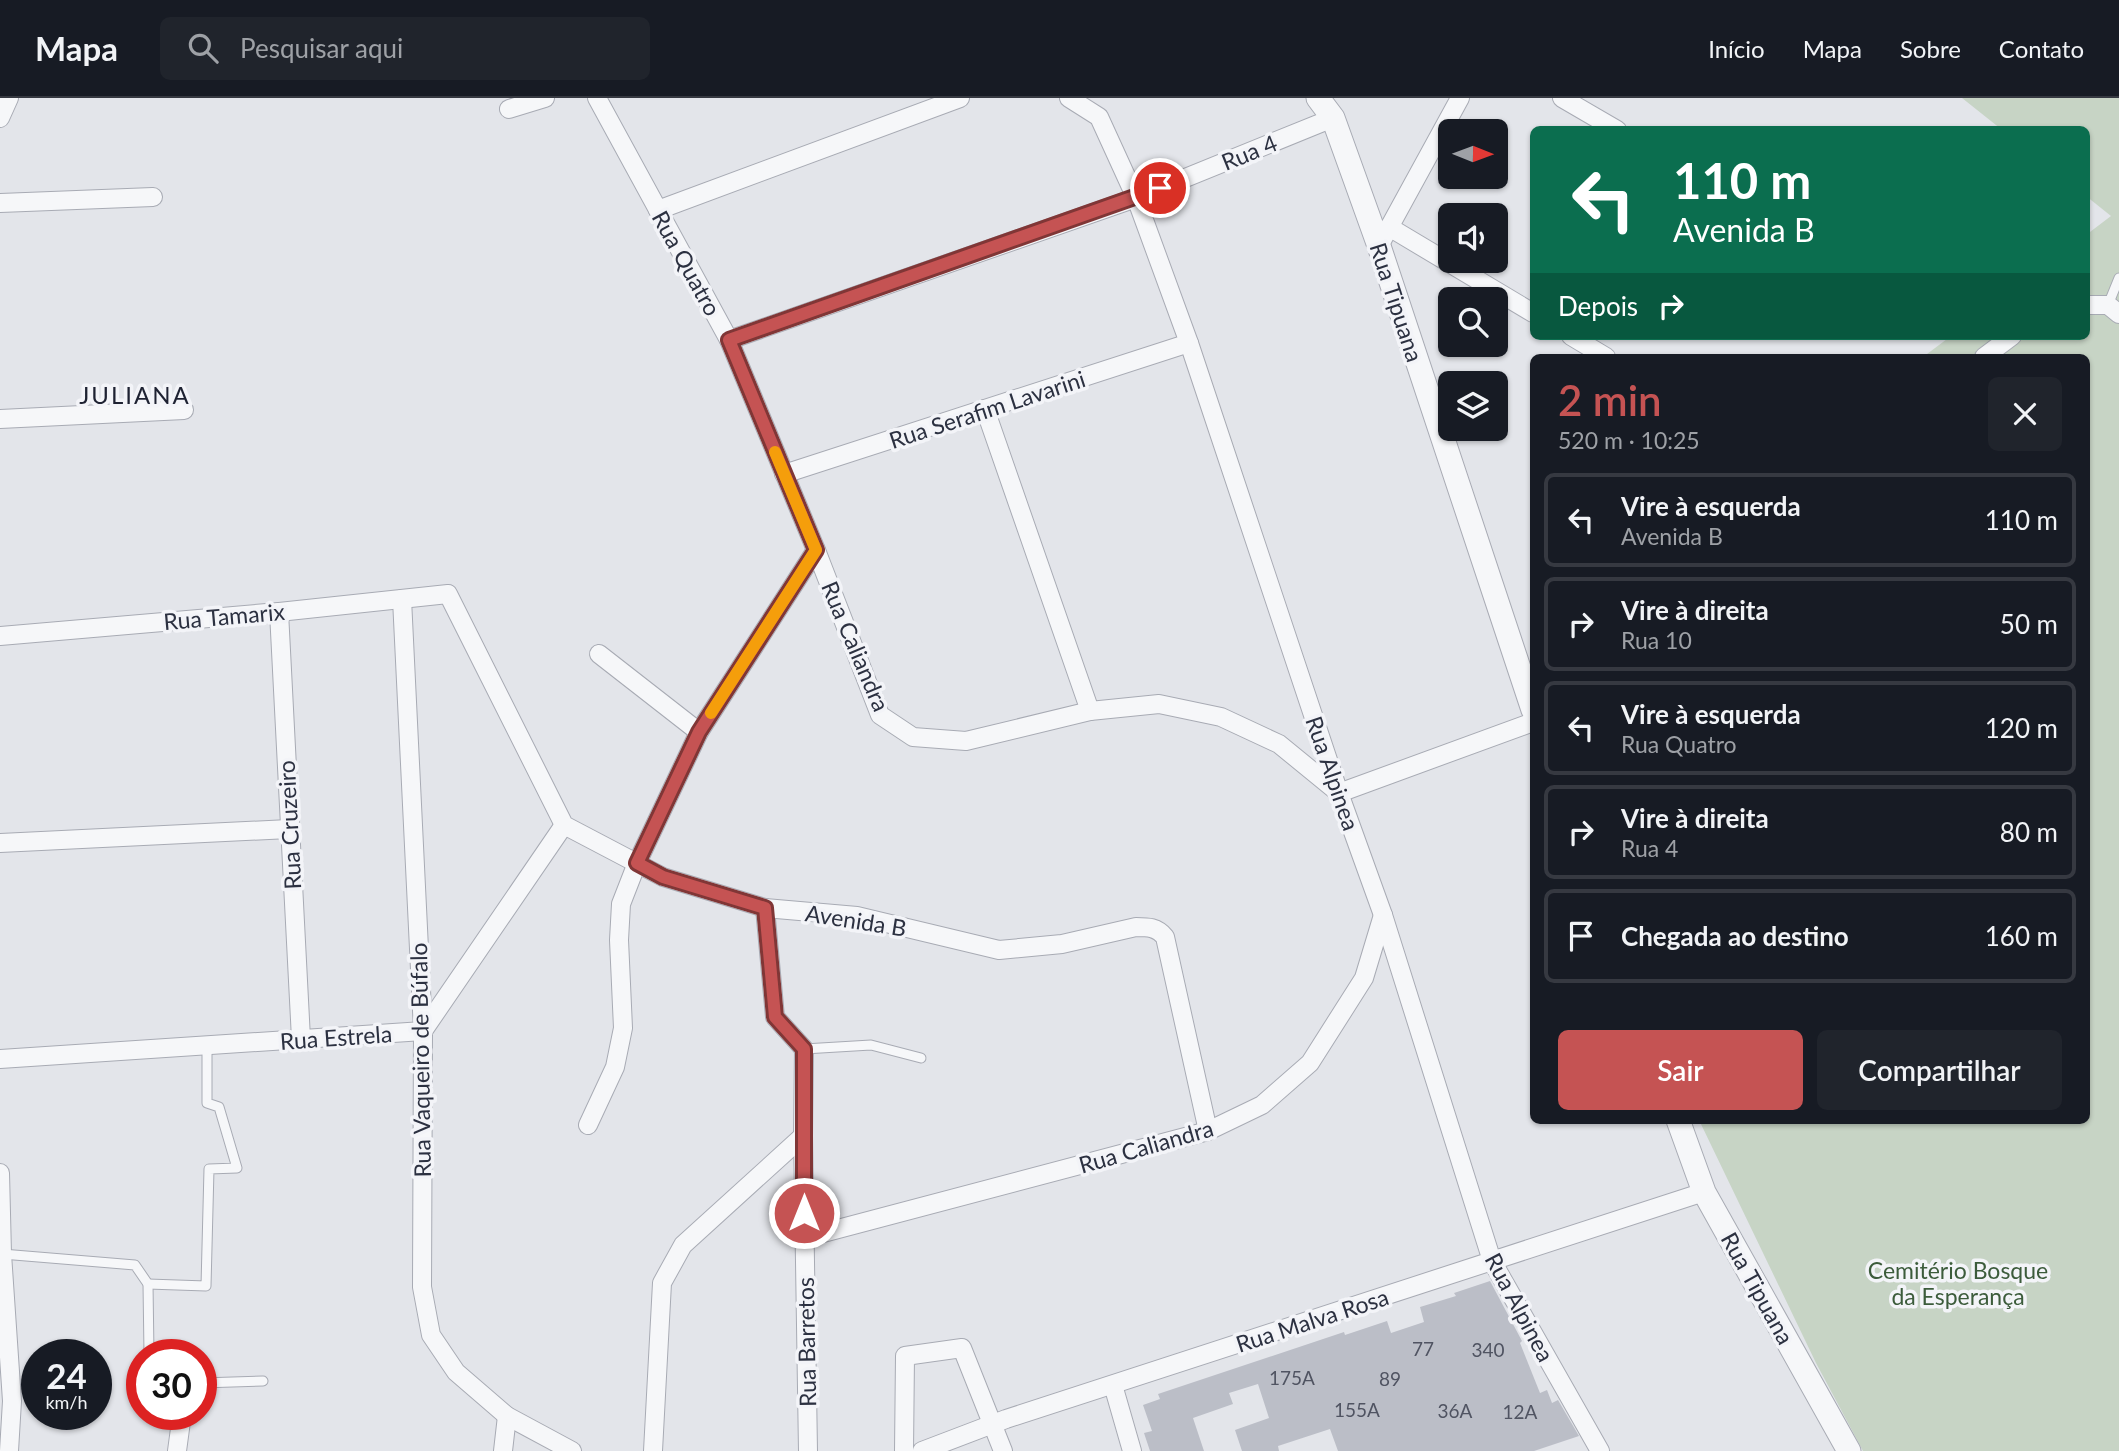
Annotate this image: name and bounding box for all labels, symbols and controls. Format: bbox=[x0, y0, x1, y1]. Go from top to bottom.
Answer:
search box bbox=[160, 17, 650, 80]
text: Mapa bbox=[35, 28, 118, 68]
icon: search bbox=[184, 29, 222, 67]
text: Pesquisar aqui bbox=[240, 32, 403, 64]
text: Início bbox=[1708, 34, 1765, 63]
text: Mapa bbox=[1803, 34, 1862, 63]
text: Sobre bbox=[1900, 34, 1961, 63]
text: Contato bbox=[1999, 34, 2084, 63]
north arrow bbox=[1438, 119, 1508, 189]
map controls bbox=[1438, 119, 1508, 441]
street label: Rua 4 bbox=[1217, 128, 1281, 176]
text: 110 m bbox=[1673, 151, 1811, 209]
icon: left bbox=[1558, 154, 1649, 245]
pin bbox=[1130, 158, 1190, 218]
icon: arrive bbox=[1141, 169, 1179, 207]
button: sound bbox=[1438, 203, 1508, 273]
street label: Rua Quatro bbox=[647, 206, 727, 320]
text: Avenida B bbox=[1673, 210, 1815, 249]
street label: Rua Tipuana bbox=[1365, 239, 1429, 365]
button: search bbox=[1438, 287, 1508, 357]
icon: right bbox=[1652, 287, 1690, 325]
text: Depois bbox=[1558, 290, 1638, 322]
street label: Rua Serafim Lavarini bbox=[886, 364, 1088, 454]
button: layers bbox=[1438, 371, 1508, 441]
text: 2 min bbox=[1558, 375, 1662, 425]
button: close bbox=[1988, 377, 2062, 451]
district label: JULIANA bbox=[79, 380, 191, 409]
text: 520 m · 10:25 bbox=[1558, 426, 1700, 454]
text: Vire à esquerda bbox=[1621, 490, 1801, 522]
icon: left bbox=[1562, 501, 1600, 539]
text: 110 m bbox=[1985, 504, 2058, 536]
text: Avenida B bbox=[1621, 522, 1723, 550]
street label: Rua Caliandra bbox=[816, 577, 896, 715]
text: Vire à direita bbox=[1621, 594, 1769, 626]
street label: Rua Tamarix bbox=[162, 597, 286, 635]
icon: right bbox=[1562, 605, 1600, 643]
text: 50 m bbox=[2000, 608, 2058, 640]
text: Rua 10 bbox=[1621, 626, 1692, 654]
text: Vire à esquerda bbox=[1621, 698, 1801, 730]
icon: left bbox=[1562, 709, 1600, 747]
street label: Rua Alpinea bbox=[1300, 712, 1366, 834]
text: 120 m bbox=[1985, 712, 2058, 744]
text: Rua Quatro bbox=[1621, 730, 1737, 758]
street label: Rua Cruzeiro bbox=[272, 760, 306, 890]
text: Vire à direita bbox=[1621, 802, 1769, 834]
icon: right bbox=[1562, 813, 1600, 851]
text: 80 m bbox=[2000, 816, 2058, 848]
text: Rua 4 bbox=[1621, 834, 1678, 862]
street label: Avenida B bbox=[804, 898, 908, 942]
icon: arrive bbox=[1562, 917, 1600, 955]
text: Chegada ao destino bbox=[1621, 920, 1849, 952]
text: 160 m bbox=[1985, 920, 2058, 952]
street label: Rua Vaqueiro de Búfalo bbox=[404, 942, 436, 1178]
street label: Rua Estrela bbox=[279, 1019, 393, 1055]
button: Sair bbox=[1558, 1030, 1803, 1110]
button: Compartilhar bbox=[1817, 1030, 2062, 1110]
street label: Rua Caliandra bbox=[1076, 1113, 1216, 1179]
position arrow bbox=[767, 1176, 841, 1250]
street label: Rua Tipuana bbox=[1716, 1227, 1800, 1349]
street label: Rua Alpinea bbox=[1480, 1248, 1560, 1366]
park label: Cemitério Bosque da Esperança bbox=[1868, 1256, 2048, 1310]
street label: Rua Barretos bbox=[791, 1277, 821, 1407]
street label: Rua Malva Rosa bbox=[1232, 1282, 1392, 1358]
house number: 77 bbox=[1412, 1337, 1434, 1360]
house number: 340 bbox=[1471, 1338, 1505, 1361]
speed limit sign: 30 bbox=[126, 1339, 217, 1430]
text: 24 bbox=[46, 1354, 87, 1396]
house number: 175A bbox=[1269, 1366, 1315, 1389]
house number: 89 bbox=[1379, 1367, 1401, 1390]
text: km/h bbox=[45, 1391, 88, 1413]
house number: 155A bbox=[1334, 1398, 1380, 1421]
house number: 36A bbox=[1438, 1399, 1473, 1422]
house number: 12A bbox=[1503, 1400, 1538, 1423]

